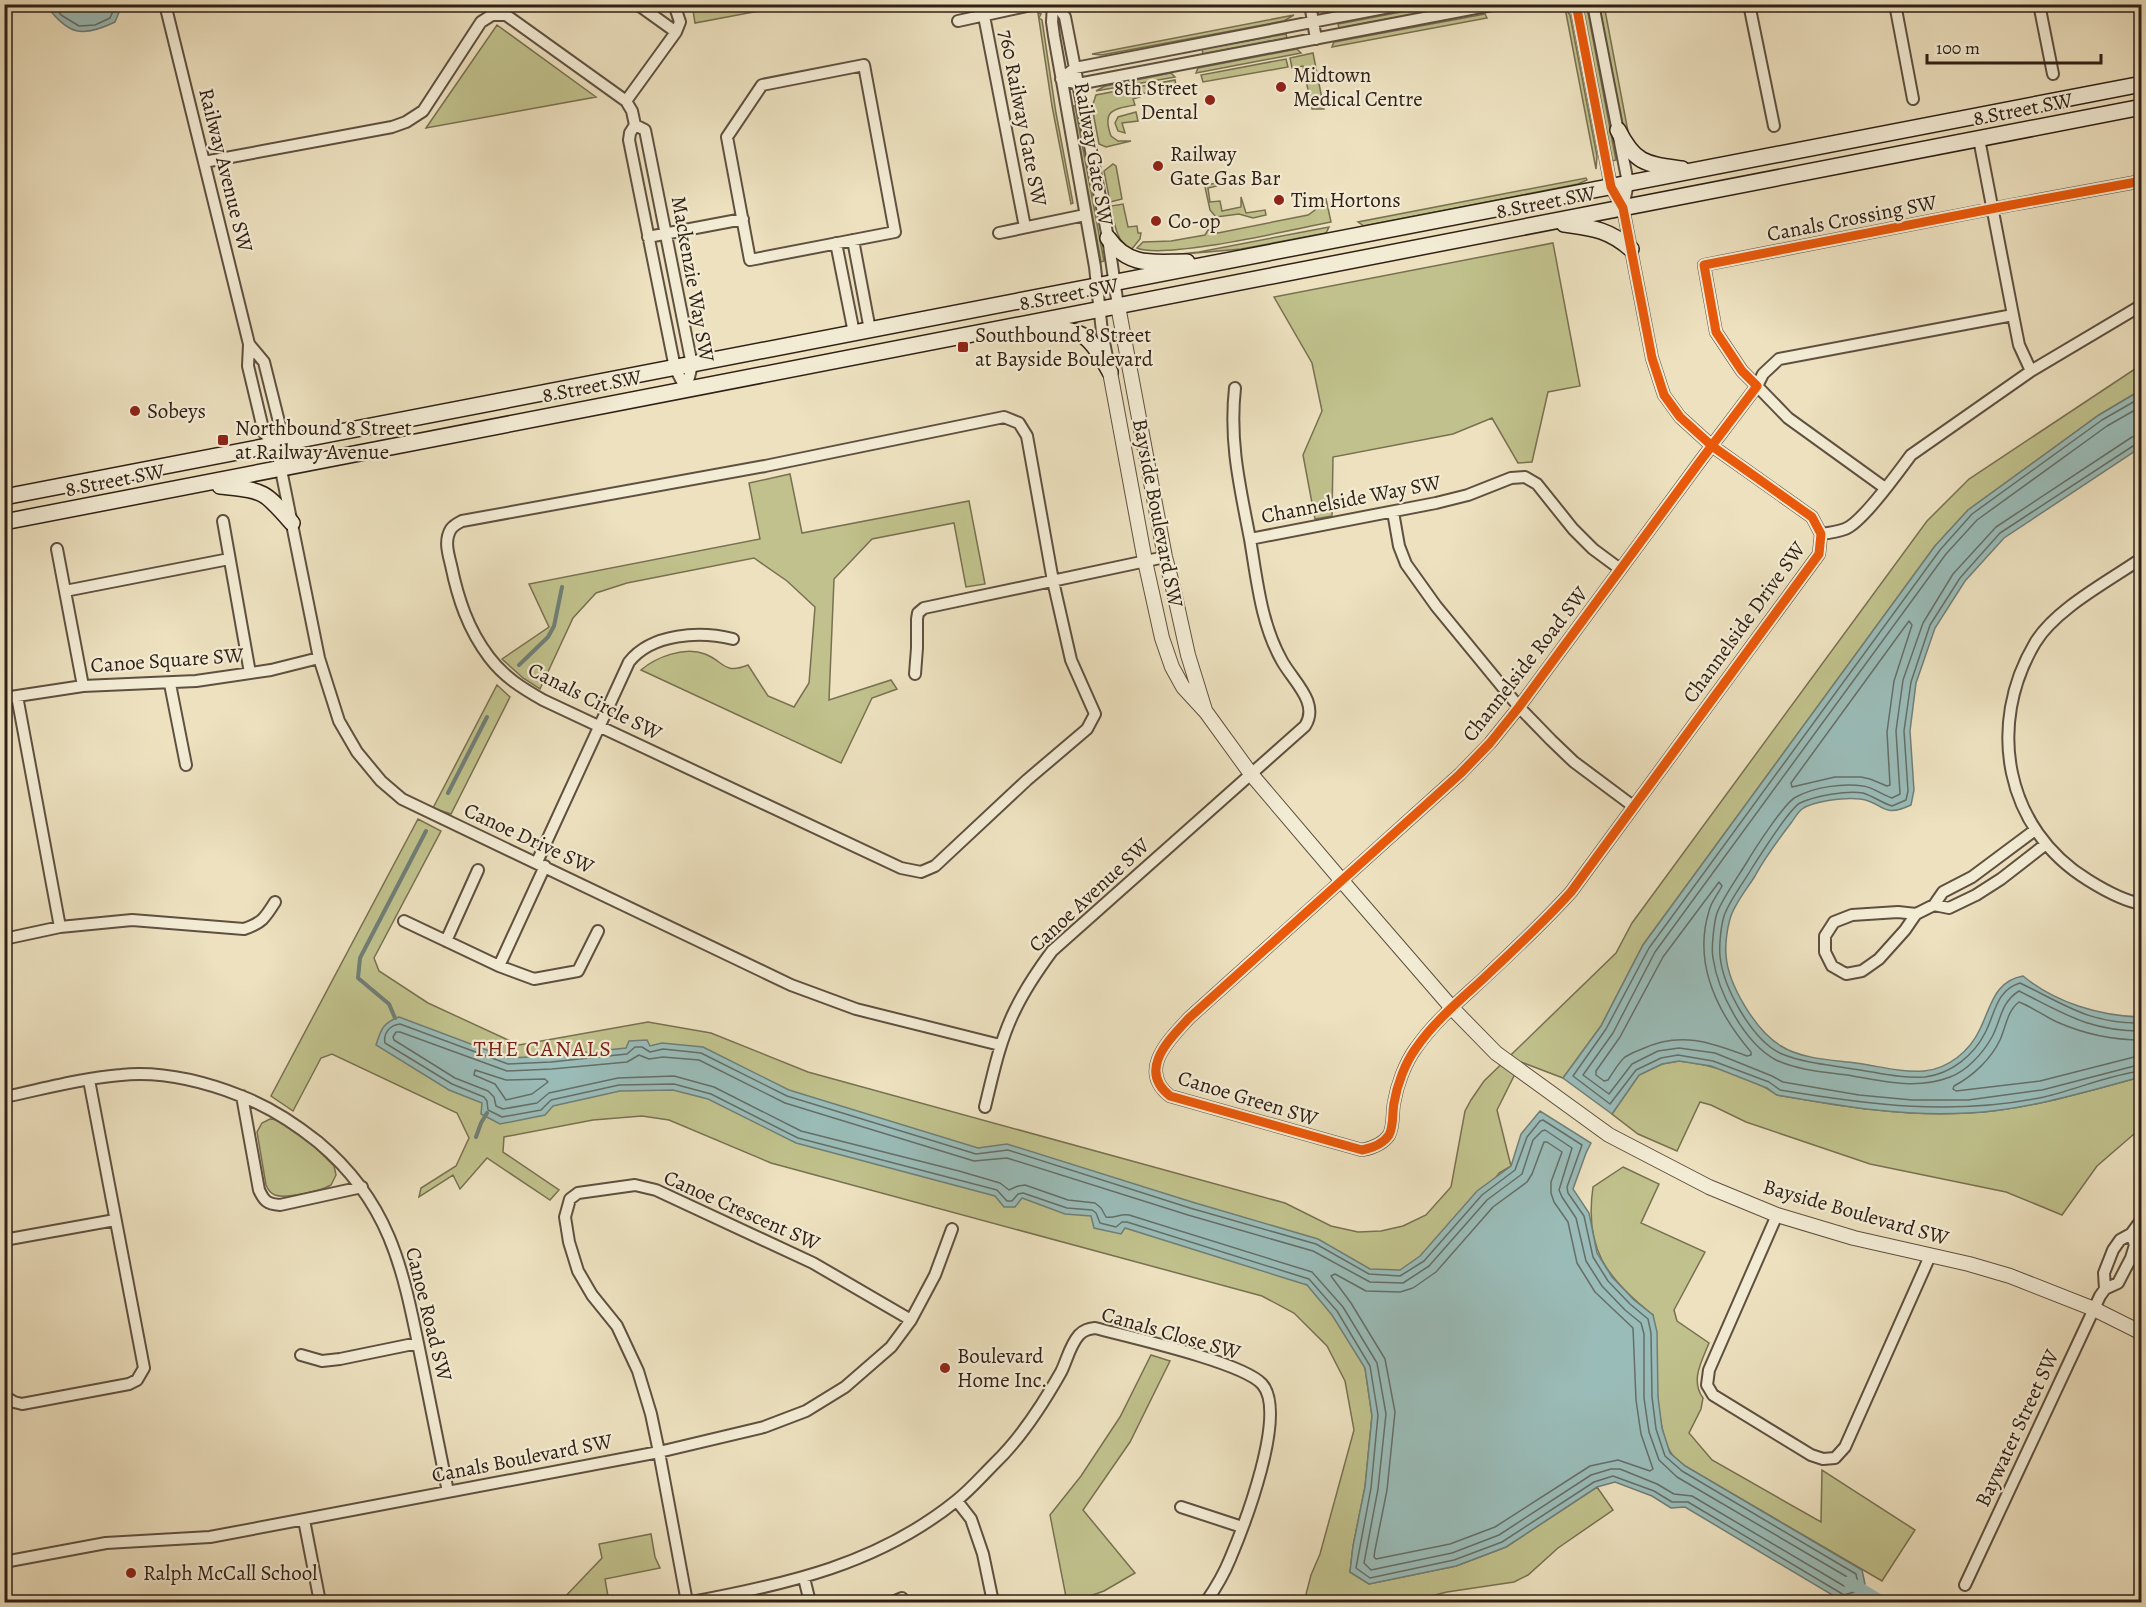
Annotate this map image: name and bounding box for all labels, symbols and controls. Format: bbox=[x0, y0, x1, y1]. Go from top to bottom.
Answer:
street label: 760 Railway Gate SW bbox=[992, 27, 1054, 209]
scale bar bbox=[1927, 27, 2101, 65]
text: 100 m bbox=[1936, 36, 1980, 60]
place label: Midtown Medical Centre bbox=[1293, 61, 1423, 113]
place label: 8th Street Dental bbox=[1114, 74, 1198, 126]
street label: Railway Gate SW bbox=[1068, 80, 1120, 228]
marker: Midtown Medical Centre bbox=[1274, 80, 1288, 94]
street label: Railway Avenue SW bbox=[192, 85, 260, 255]
street label: 8 Street SW bbox=[1971, 86, 2076, 132]
marker: 8th Street Dental bbox=[1203, 93, 1217, 107]
place label: Railway Gate Gas Bar bbox=[1170, 140, 1281, 192]
marker: Railway Gate Gas Bar bbox=[1151, 159, 1165, 173]
street label: 8 Street SW bbox=[1494, 179, 1599, 225]
place label: Tim Hortons bbox=[1291, 186, 1401, 214]
street label: Canals Crossing SW bbox=[1765, 188, 1940, 248]
marker: Tim Hortons bbox=[1272, 193, 1286, 207]
street label: Mackenzie Way SW bbox=[665, 194, 721, 365]
place label: Co-op bbox=[1168, 207, 1221, 235]
marker: Co-op bbox=[1149, 214, 1163, 228]
street label: 8 Street SW bbox=[1017, 271, 1122, 317]
place label: Southbound 8 Street at Bayside Boulevard bbox=[975, 321, 1154, 373]
marker: Southbound 8 Street at Bayside Boulevard bbox=[956, 340, 970, 354]
street label: 8 Street SW bbox=[540, 363, 645, 409]
place label: Sobeys bbox=[147, 397, 206, 425]
marker: Sobeys bbox=[128, 404, 142, 418]
place label: Northbound 8 Street at Railway Avenue bbox=[235, 414, 412, 466]
street label: Bayside Boulevard SW bbox=[1126, 416, 1190, 610]
marker: Northbound 8 Street at Railway Avenue bbox=[216, 433, 230, 447]
street label: 8 Street SW bbox=[63, 457, 168, 503]
street label: Channelside Way SW bbox=[1259, 468, 1444, 530]
street label: Channelside Drive SW bbox=[1676, 535, 1812, 708]
street label: Channelside Road SW bbox=[1456, 580, 1595, 747]
street label: Canoe Square SW bbox=[90, 641, 245, 679]
street label: Canals Circle SW bbox=[523, 655, 667, 747]
street label: Canoe Drive SW bbox=[459, 796, 599, 881]
street label: Canoe Avenue SW bbox=[1022, 831, 1156, 958]
district label: THE CANALS bbox=[474, 1034, 612, 1064]
street label: Canoe Green SW bbox=[1175, 1063, 1322, 1133]
street label: Canoe Crescent SW bbox=[659, 1163, 825, 1257]
street label: Bayside Boulevard SW bbox=[1760, 1172, 1953, 1252]
street label: Canoe Road SW bbox=[399, 1244, 459, 1384]
street label: Canals Close SW bbox=[1098, 1300, 1244, 1366]
place label: Boulevard Home Inc. bbox=[957, 1342, 1047, 1394]
street label: Baywater Street SW bbox=[1968, 1344, 2066, 1511]
marker: Boulevard Home Inc. bbox=[938, 1361, 952, 1375]
street label: Canals Boulevard SW bbox=[429, 1427, 615, 1489]
place label: Ralph McCall School bbox=[143, 1559, 317, 1587]
marker: Ralph McCall School bbox=[124, 1566, 138, 1580]

